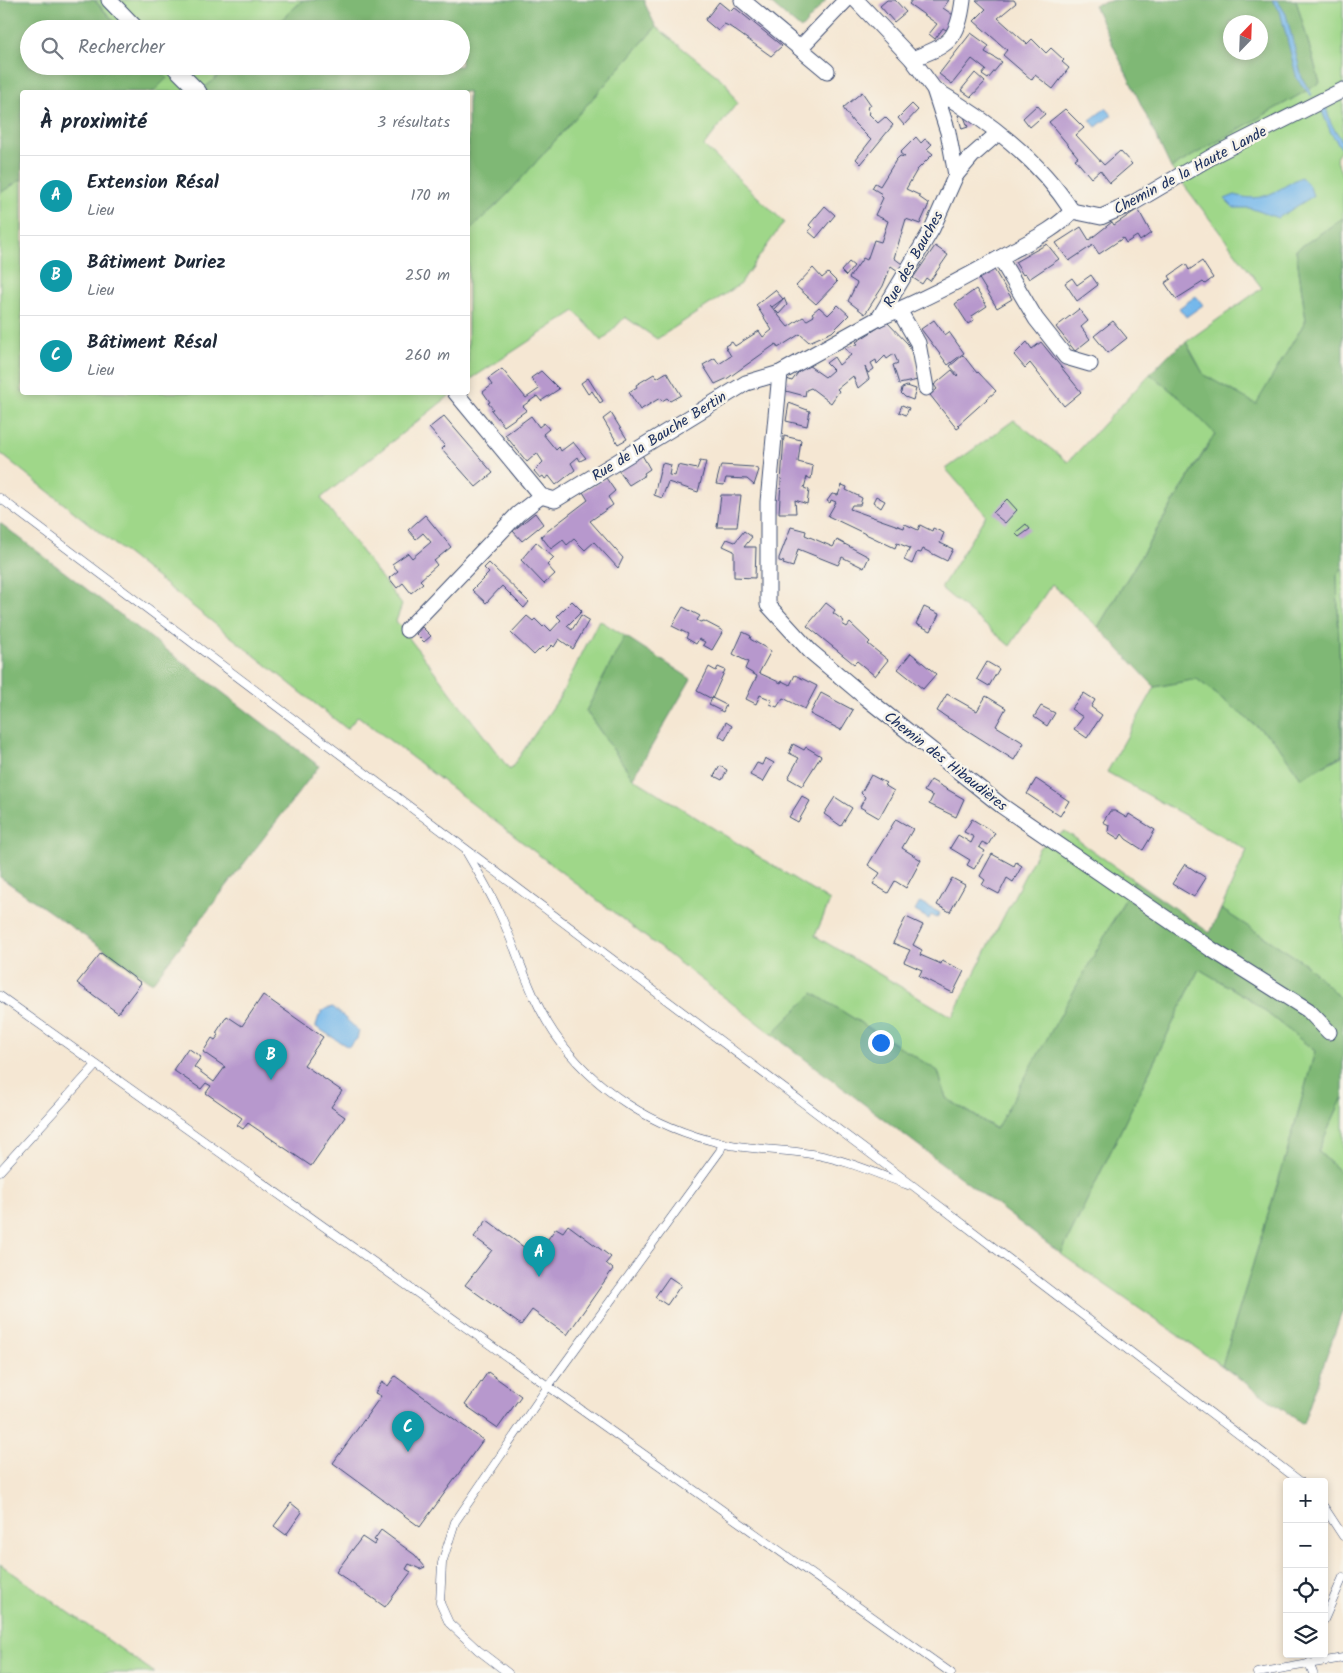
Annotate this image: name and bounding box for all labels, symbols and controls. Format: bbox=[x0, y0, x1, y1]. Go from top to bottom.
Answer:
north arrow bbox=[1223, 15, 1268, 60]
search box bbox=[20, 20, 470, 75]
text: Rechercher bbox=[78, 33, 165, 63]
icon: search bbox=[38, 34, 66, 62]
text: À proximité bbox=[40, 106, 147, 139]
text: 3 résultats bbox=[377, 110, 450, 135]
street label: Chemin de la Haute Lande bbox=[1110, 120, 1272, 222]
text: Extension Résal bbox=[87, 168, 219, 198]
text: A bbox=[51, 183, 61, 208]
text: 170 m bbox=[410, 183, 450, 208]
text: Lieu bbox=[87, 198, 114, 223]
street label: Rue des Bauches bbox=[877, 206, 951, 312]
text: Bâtiment Duriez bbox=[87, 248, 226, 278]
text: B bbox=[51, 263, 61, 288]
text: 250 m bbox=[405, 263, 450, 288]
text: Lieu bbox=[87, 278, 114, 303]
text: Bâtiment Résal bbox=[87, 328, 217, 358]
text: C bbox=[51, 343, 61, 368]
text: 260 m bbox=[405, 343, 450, 368]
text: Lieu bbox=[87, 358, 114, 383]
street label: Rue de la Bauche Bertin bbox=[587, 385, 732, 488]
street label: Chemin des Hibaudières bbox=[878, 706, 1013, 818]
your location bbox=[868, 1030, 894, 1056]
pin: B bbox=[255, 1039, 287, 1080]
pin: A bbox=[523, 1236, 555, 1277]
pin: C bbox=[392, 1411, 424, 1452]
map controls bbox=[1283, 1478, 1328, 1658]
button: + bbox=[1283, 1478, 1328, 1523]
button: − bbox=[1283, 1523, 1328, 1568]
button: locate bbox=[1283, 1568, 1328, 1613]
button: layers bbox=[1283, 1613, 1328, 1658]

